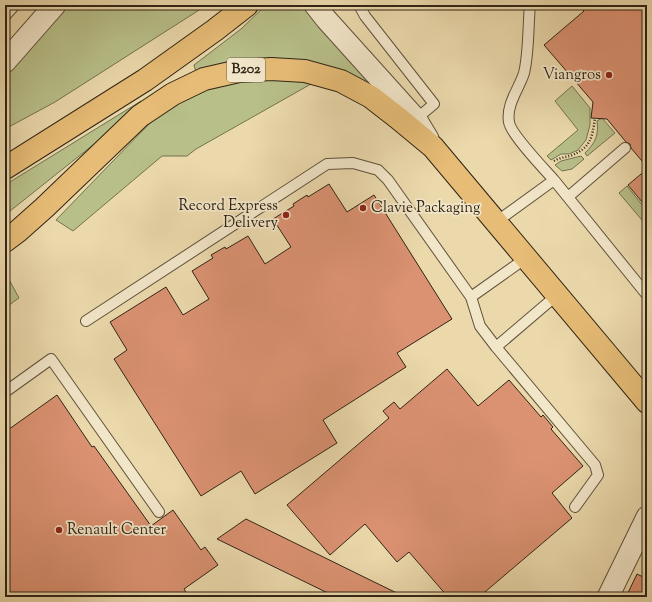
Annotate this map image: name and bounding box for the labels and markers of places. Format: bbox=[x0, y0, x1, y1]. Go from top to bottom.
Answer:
place label: Viangros bbox=[543, 65, 601, 86]
marker: Viangros bbox=[604, 70, 614, 80]
place label: Record Express Delivery bbox=[179, 196, 279, 234]
place label: Clavie Packaging bbox=[371, 198, 480, 219]
marker: Clavie Packaging bbox=[358, 203, 368, 213]
marker: Record Express Delivery bbox=[281, 210, 291, 220]
place label: Renault Center bbox=[67, 520, 166, 541]
marker: Renault Center bbox=[54, 525, 64, 535]

